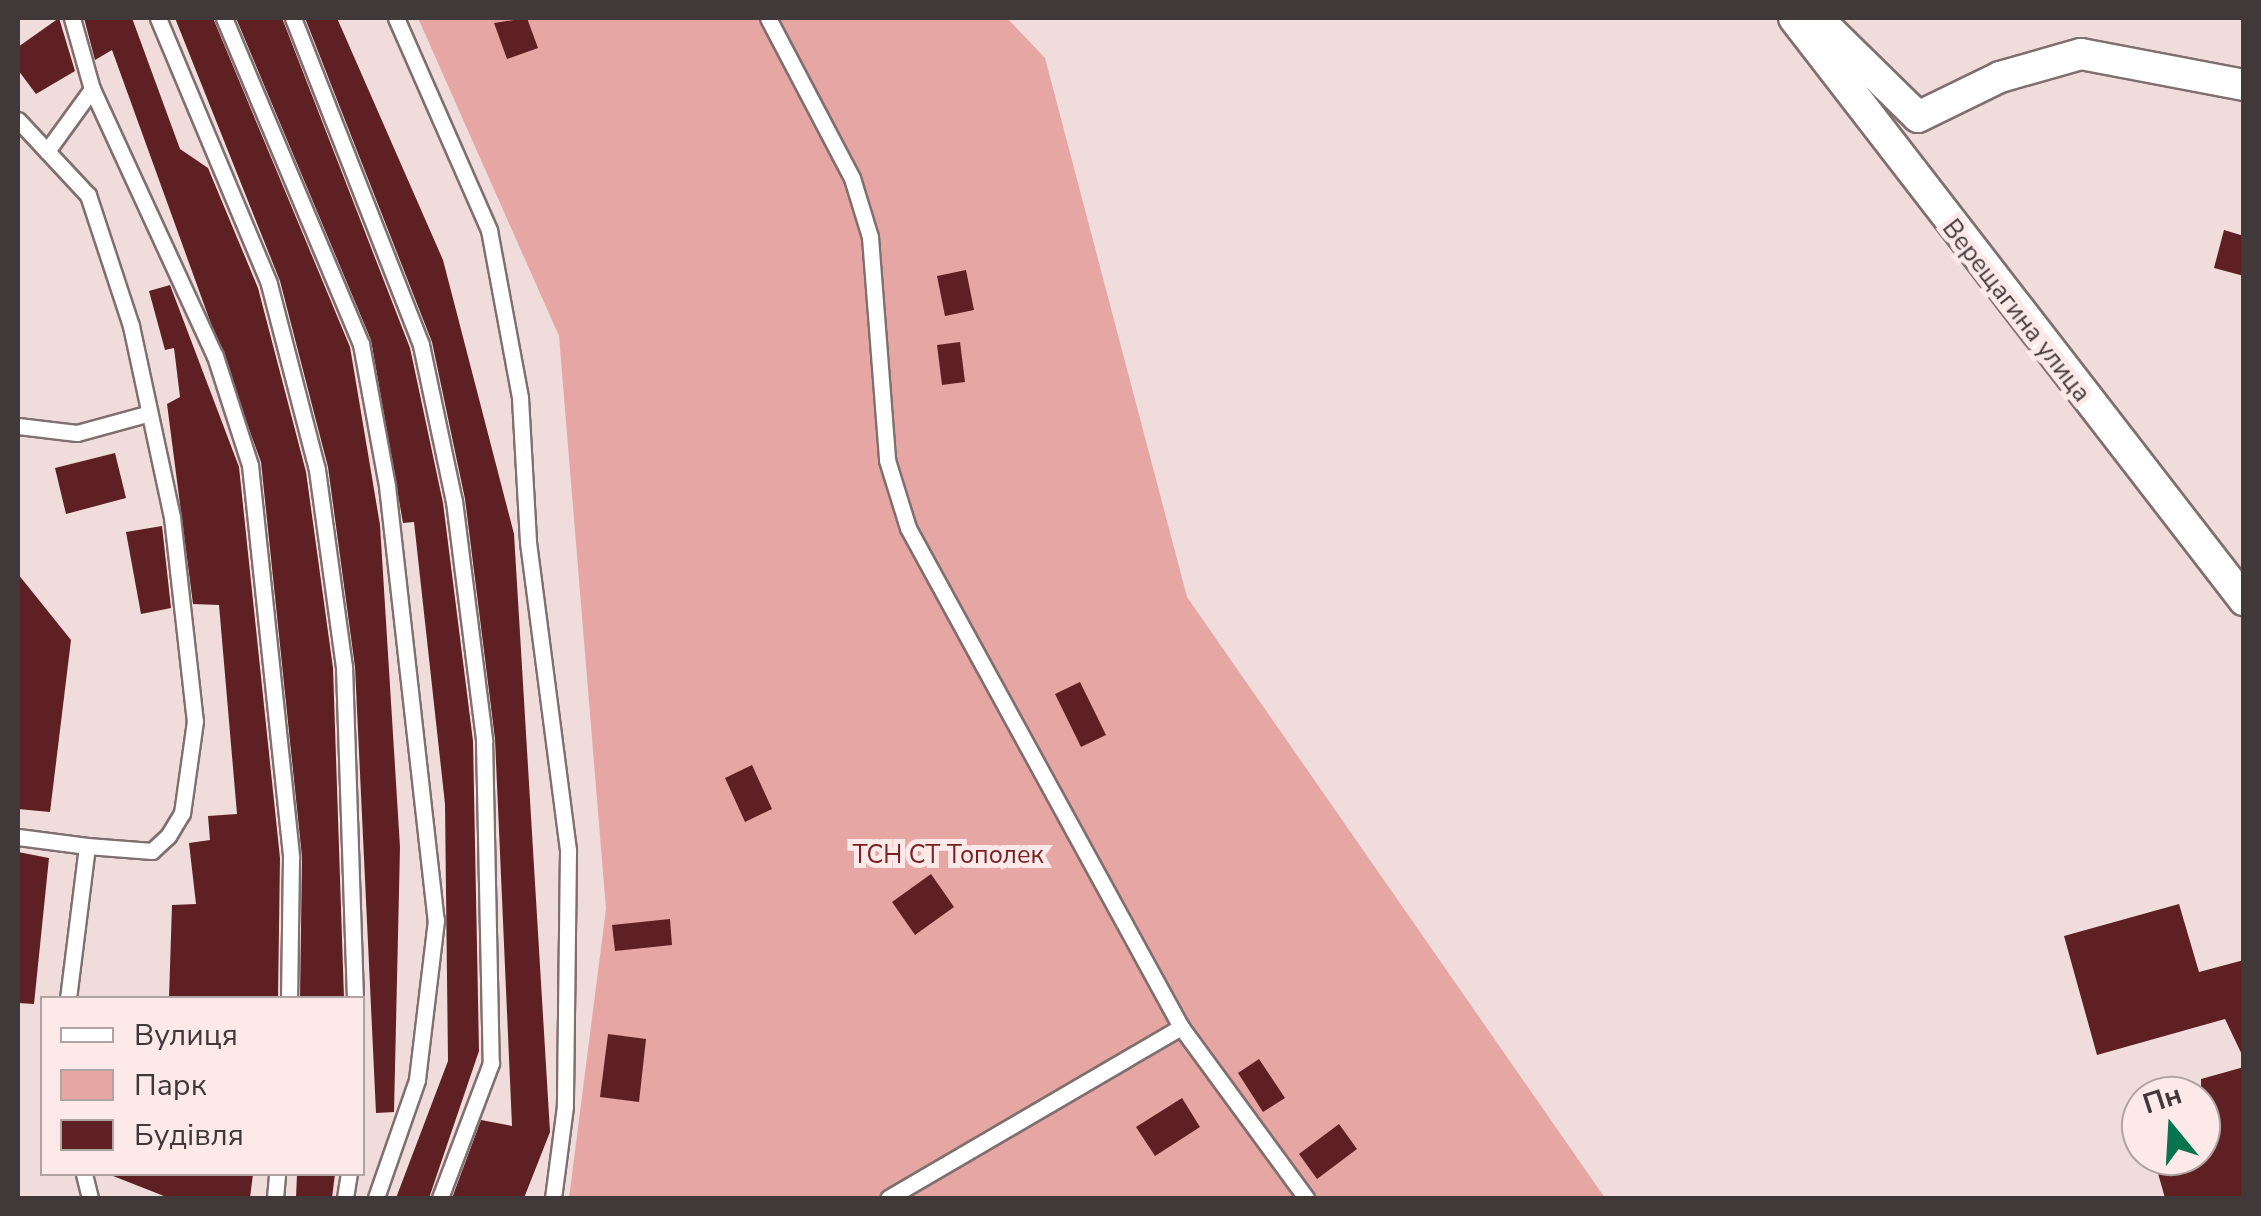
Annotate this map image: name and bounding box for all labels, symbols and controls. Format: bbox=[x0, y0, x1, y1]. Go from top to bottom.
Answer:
street label: Верещагина улица bbox=[1936, 214, 2096, 408]
park label: ТСН СТ Тополек bbox=[852, 840, 1044, 870]
legend bbox=[40, 996, 365, 1176]
text: Вулиця bbox=[134, 1015, 238, 1056]
text: Парк bbox=[134, 1065, 206, 1106]
text: Пн bbox=[2138, 1075, 2187, 1123]
north arrow bbox=[2121, 1076, 2221, 1176]
text: Будівля bbox=[134, 1115, 244, 1156]

